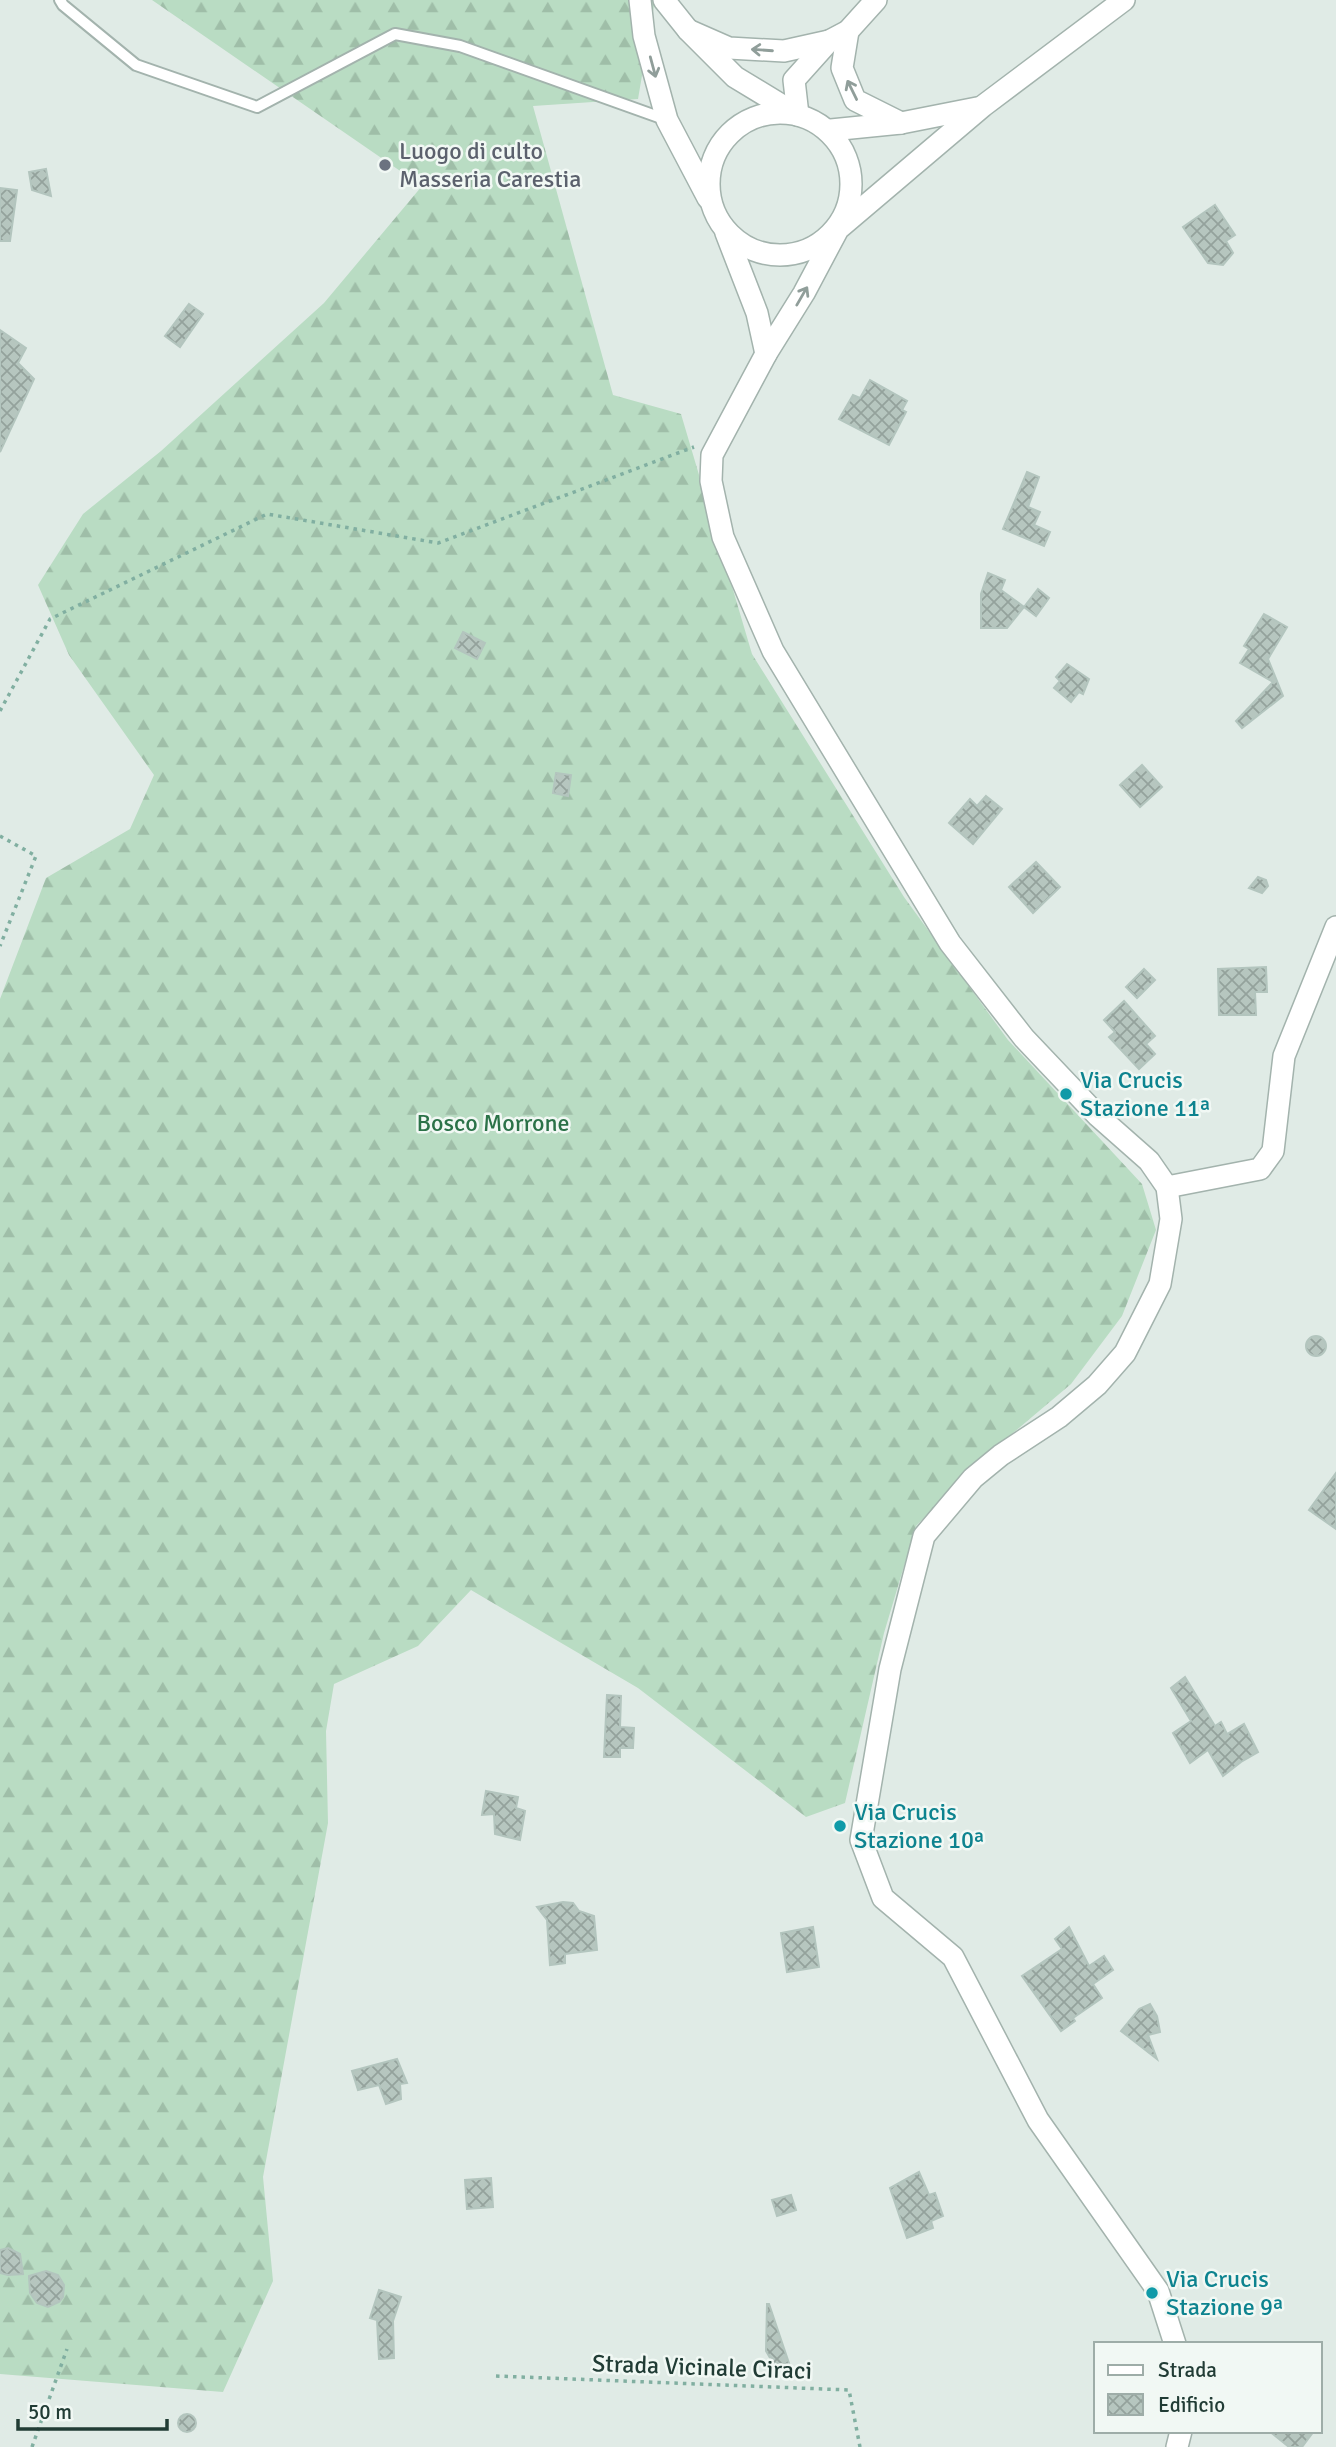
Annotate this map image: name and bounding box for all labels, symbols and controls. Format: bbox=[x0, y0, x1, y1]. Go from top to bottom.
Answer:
one-way arrow bbox=[751, 43, 774, 56]
one-way arrow bbox=[647, 55, 660, 78]
one-way arrow bbox=[844, 80, 858, 101]
place label: Luogo di culto Masseria Carestia bbox=[399, 136, 581, 194]
marker: Luogo di culto Masseria Carestia bbox=[377, 157, 393, 173]
one-way arrow bbox=[795, 286, 809, 306]
place label: Via Crucis Stazione 11ª bbox=[1080, 1065, 1210, 1123]
marker: Via Crucis Stazione 11ª bbox=[1058, 1086, 1074, 1102]
park label: Bosco Morrone bbox=[416, 1108, 570, 1138]
place label: Via Crucis Stazione 10ª bbox=[854, 1797, 984, 1855]
marker: Via Crucis Stazione 10ª bbox=[832, 1818, 848, 1834]
place label: Via Crucis Stazione 9ª bbox=[1166, 2264, 1283, 2322]
marker: Via Crucis Stazione 9ª bbox=[1144, 2285, 1160, 2301]
legend bbox=[1094, 2342, 1322, 2433]
street label: Strada Vicinale Ciraci bbox=[591, 2348, 813, 2386]
text: Strada bbox=[1158, 2357, 1217, 2383]
scale bar bbox=[18, 2388, 166, 2432]
text: Edificio bbox=[1158, 2392, 1225, 2418]
text: 50 m bbox=[28, 2399, 72, 2425]

